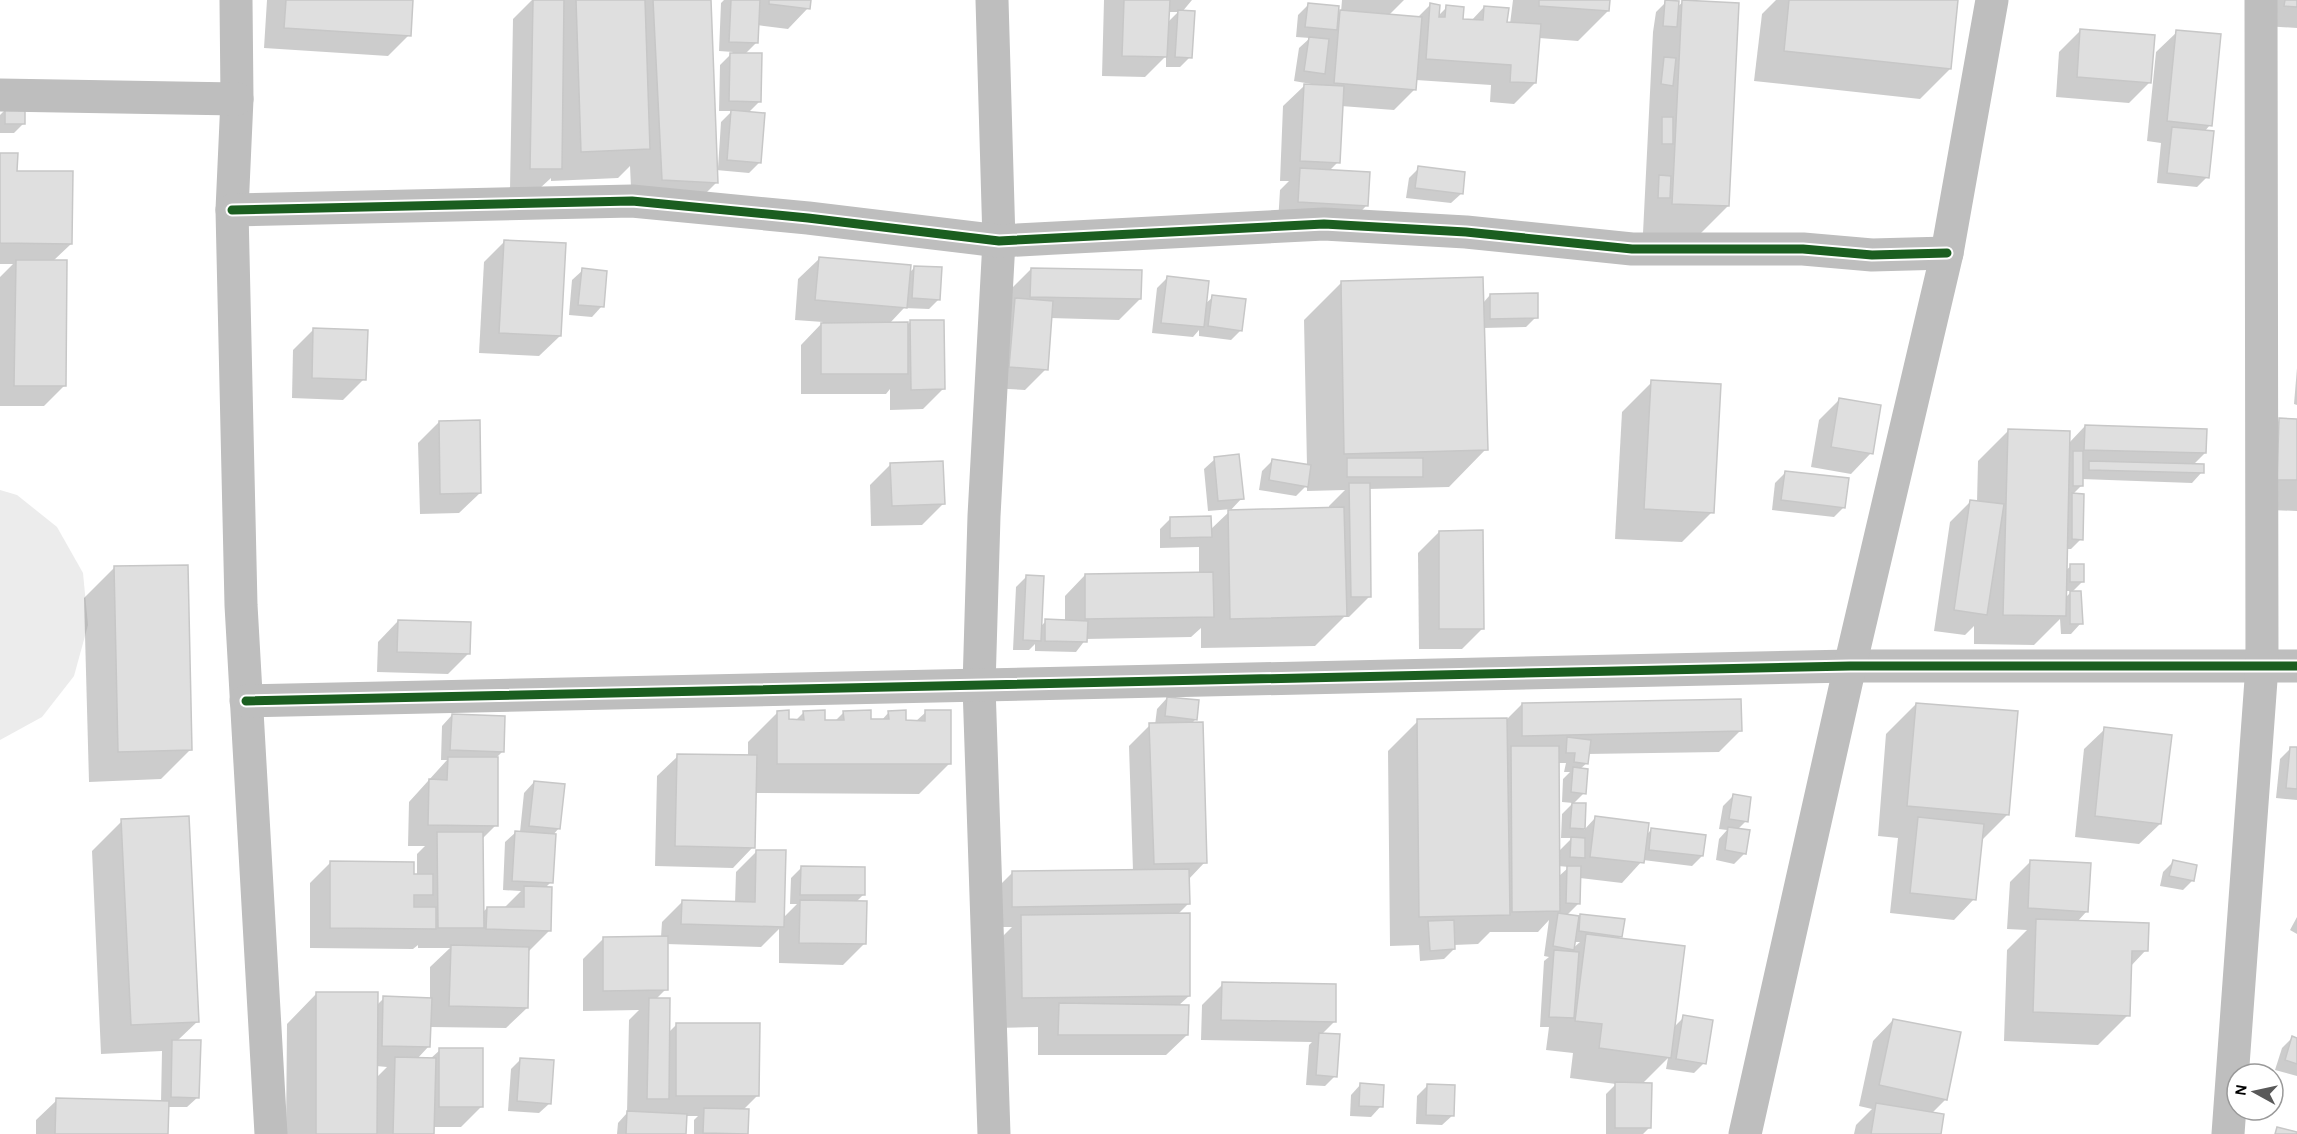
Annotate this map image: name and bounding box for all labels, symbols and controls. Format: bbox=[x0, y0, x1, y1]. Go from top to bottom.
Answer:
north arrow bbox=[2225, 1062, 2285, 1122]
text: N bbox=[2232, 1083, 2250, 1097]

